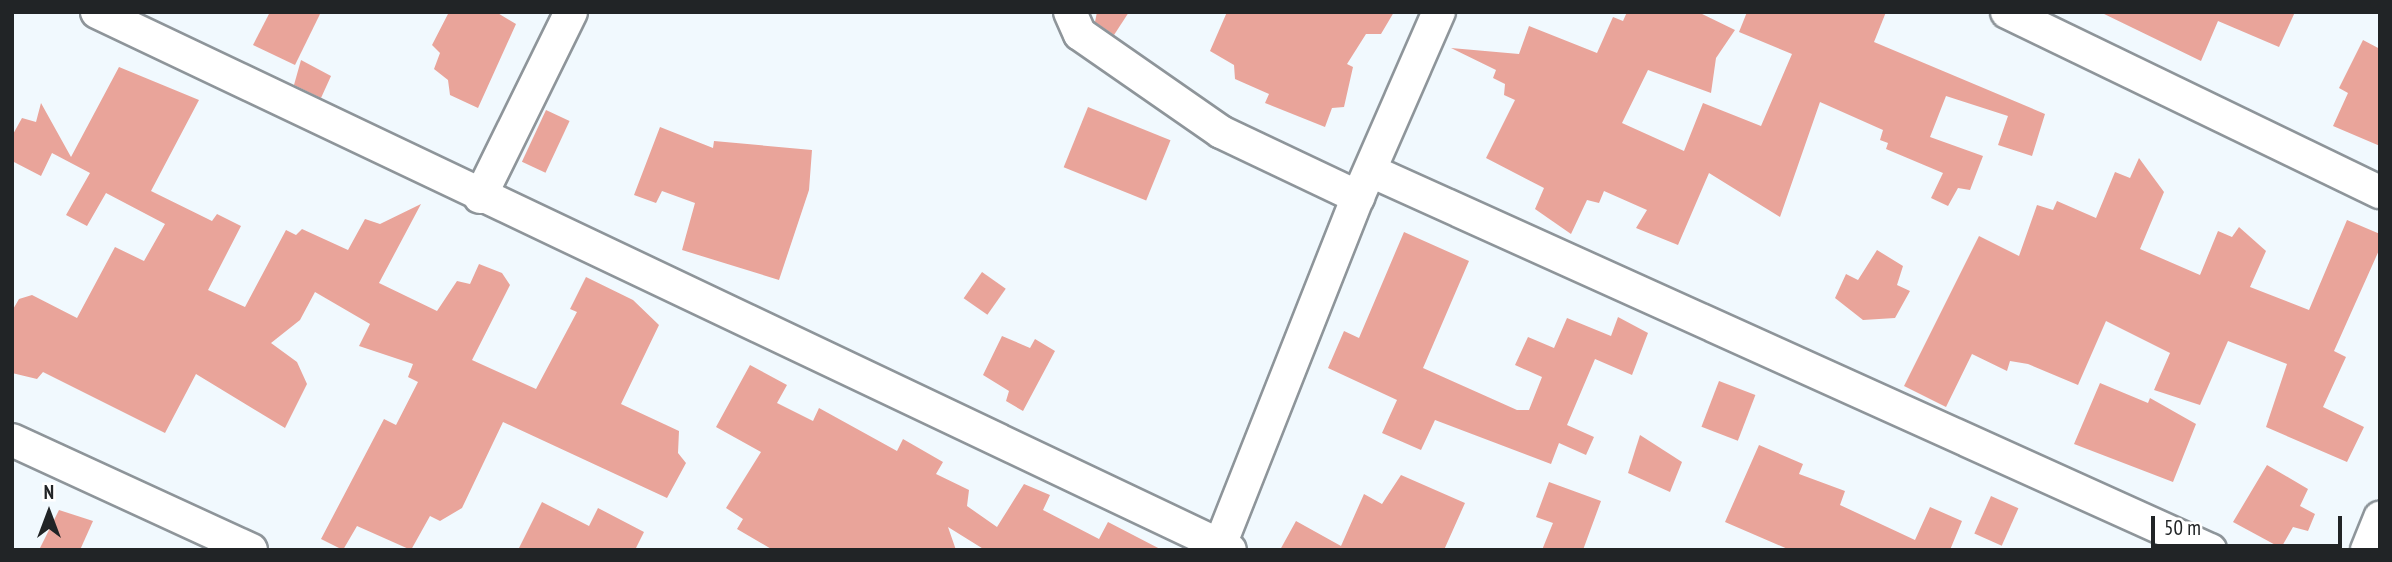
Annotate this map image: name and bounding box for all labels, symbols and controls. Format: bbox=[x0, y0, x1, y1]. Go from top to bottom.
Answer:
north arrow bbox=[14, 478, 84, 548]
text: N bbox=[44, 480, 54, 504]
scale bar bbox=[2154, 503, 2345, 546]
text: 50 m bbox=[2164, 514, 2201, 541]

